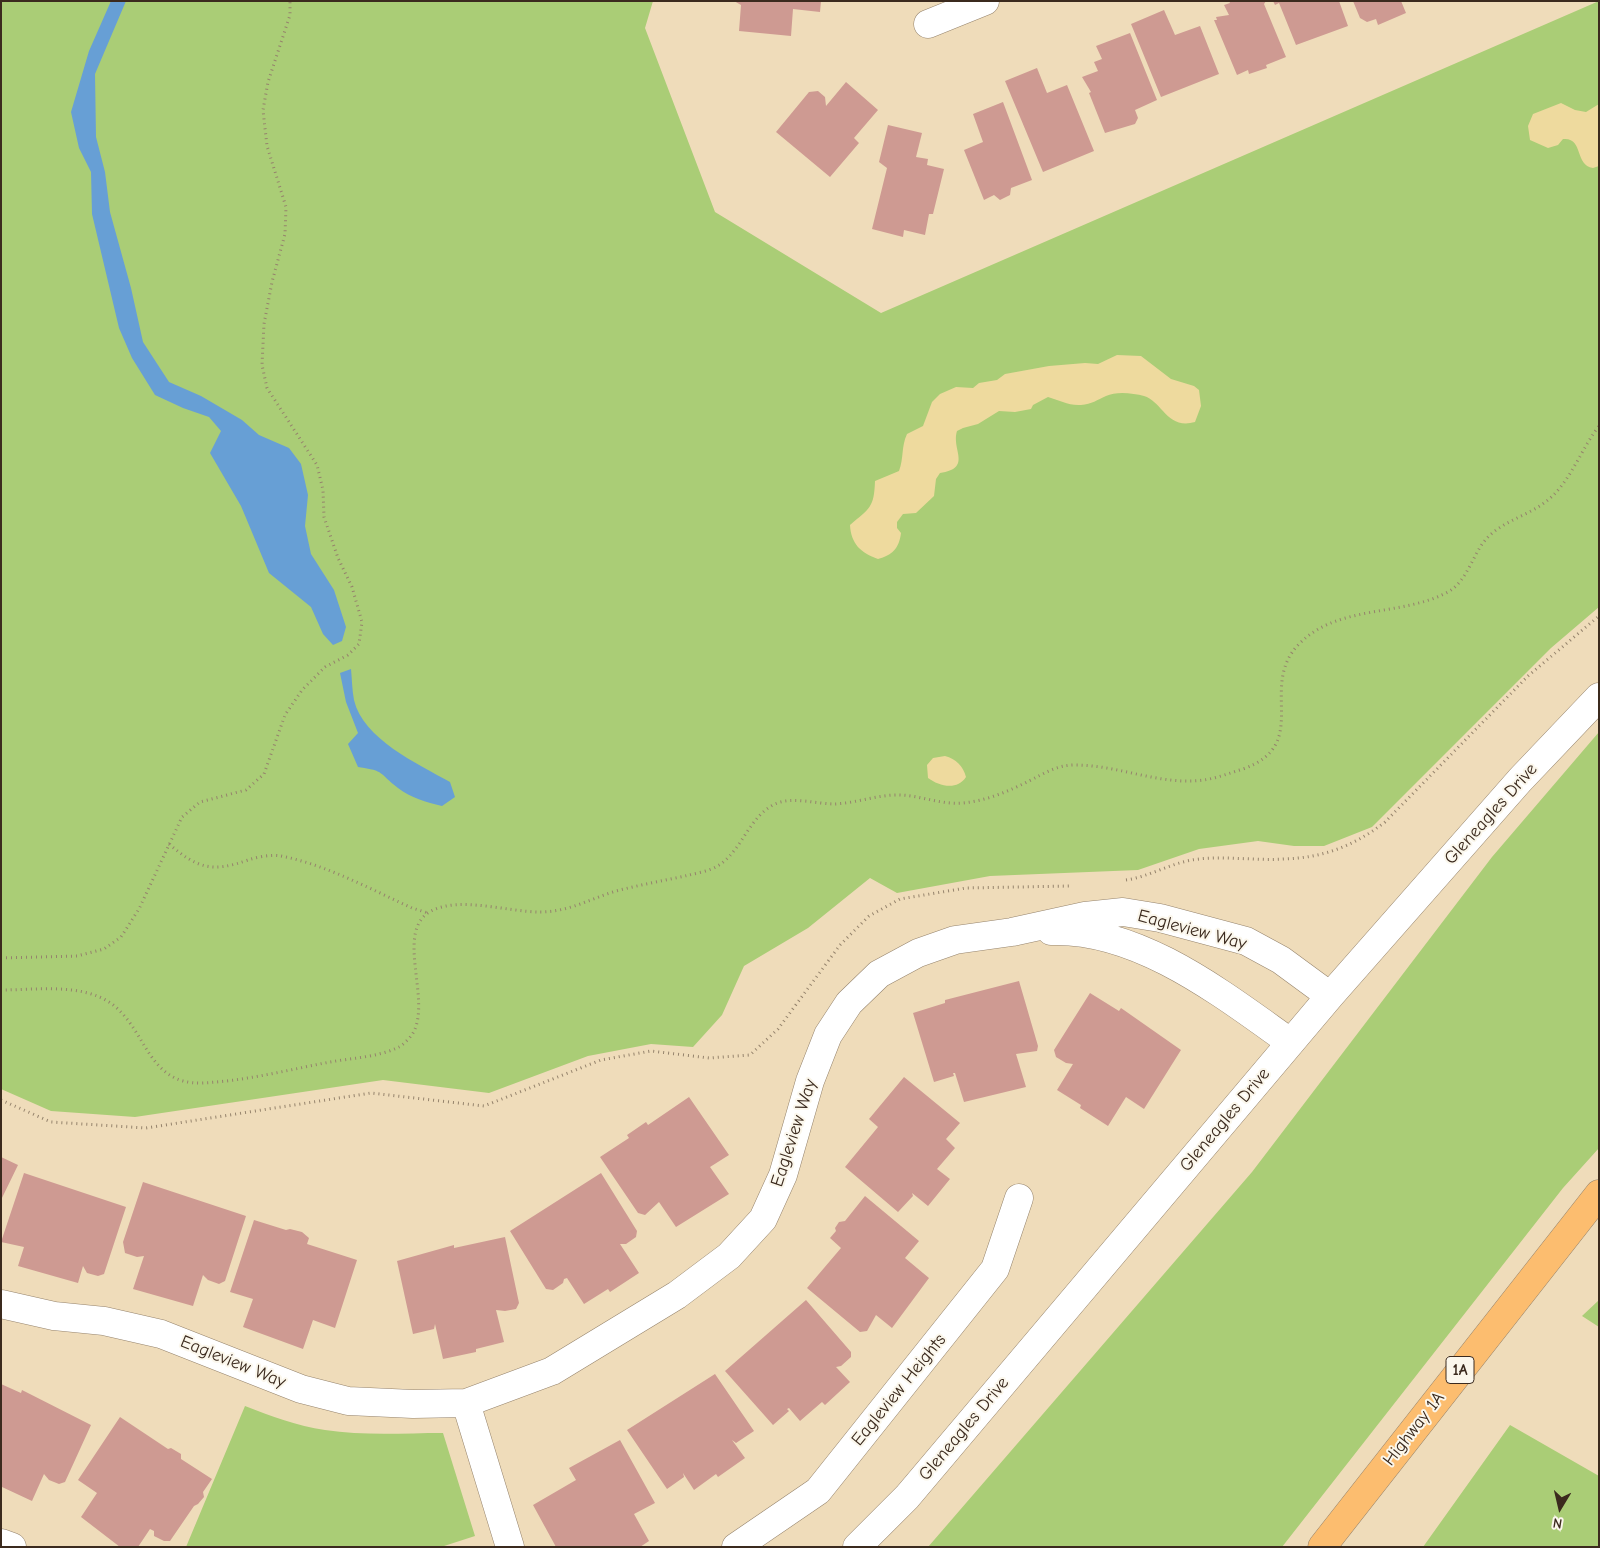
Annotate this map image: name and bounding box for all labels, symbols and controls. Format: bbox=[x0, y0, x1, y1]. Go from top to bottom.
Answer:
street label: Gleneagles Drive bbox=[1440, 759, 1542, 869]
street label: Eagleview Way bbox=[1135, 905, 1249, 955]
street label: Gleneagles Drive bbox=[1175, 1064, 1275, 1176]
street label: Eagleview Way bbox=[766, 1077, 822, 1189]
street label: Eagleview Heights bbox=[847, 1330, 951, 1450]
street label: Eagleview Way bbox=[177, 1331, 289, 1393]
road number: 1A bbox=[1446, 1356, 1474, 1384]
street label: Gleneagles Drive bbox=[914, 1373, 1014, 1485]
street label: Highway 1A bbox=[1379, 1388, 1449, 1470]
north arrow bbox=[1535, 1483, 1585, 1533]
text: N bbox=[1552, 1514, 1563, 1532]

